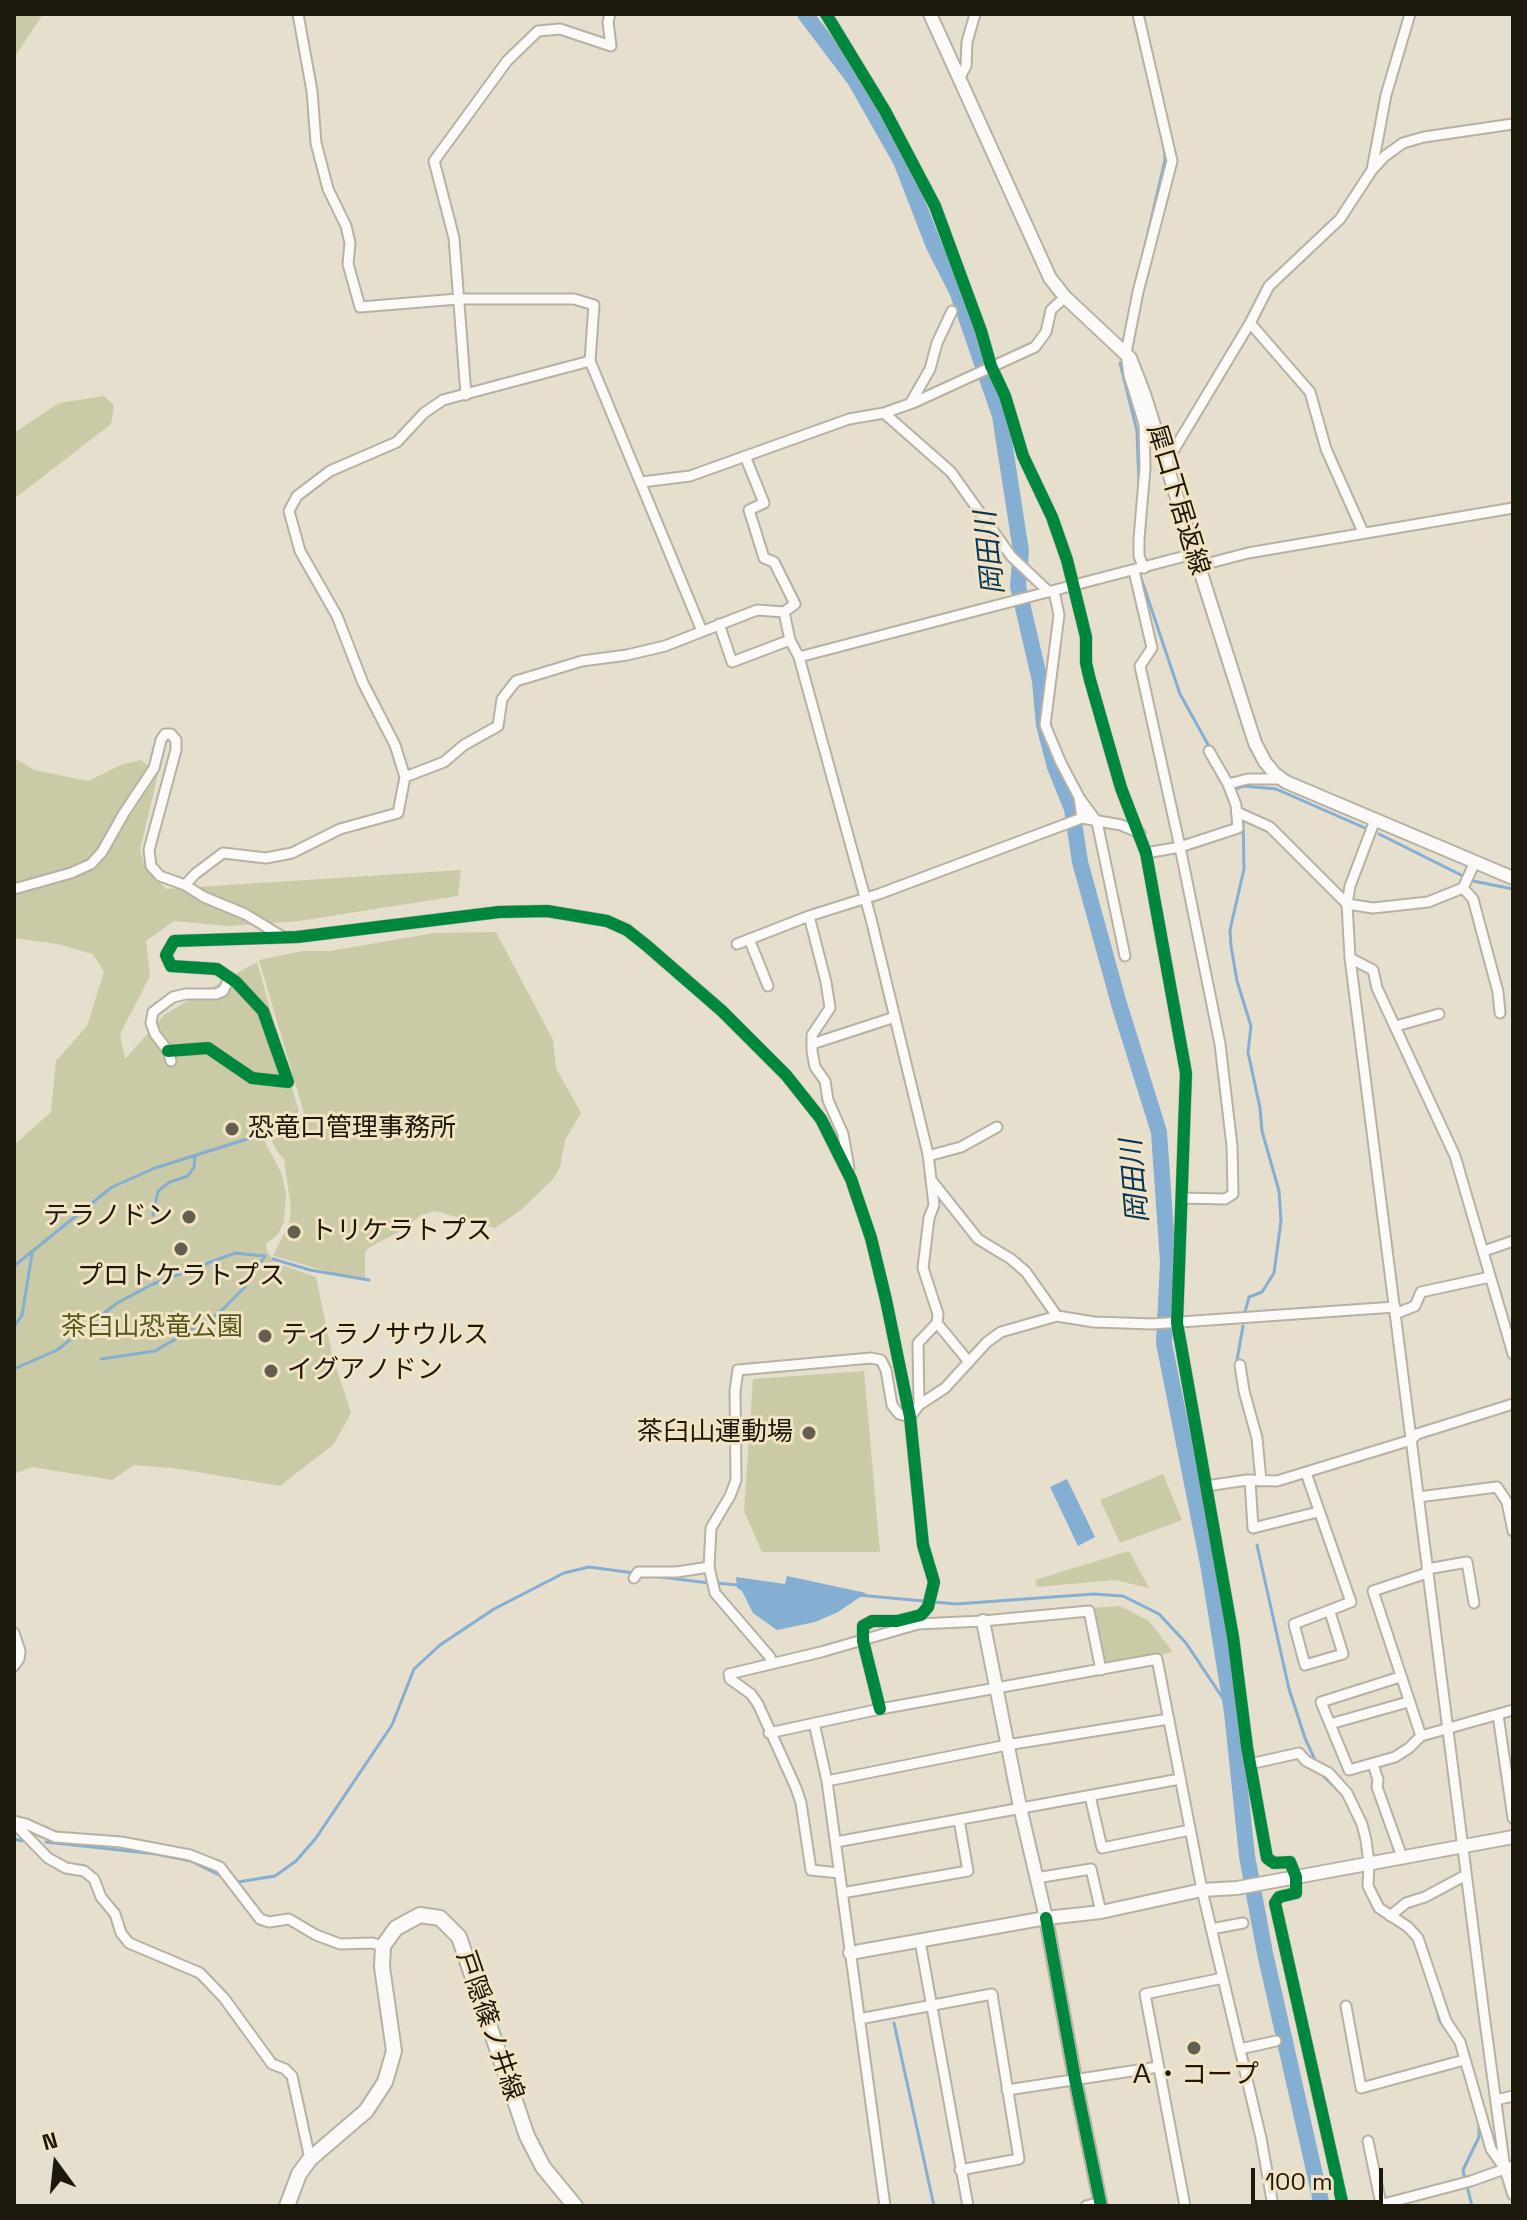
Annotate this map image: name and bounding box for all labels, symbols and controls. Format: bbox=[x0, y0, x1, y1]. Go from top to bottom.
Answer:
street label: 犀口下居返線 bbox=[1139, 421, 1215, 579]
water label: 岡田川 bbox=[970, 509, 1012, 597]
place label: 恐竜口管理事務所 bbox=[248, 1113, 456, 1145]
marker: 恐竜口管理事務所 bbox=[223, 1120, 241, 1138]
water label: 岡田川 bbox=[1116, 1138, 1156, 1224]
place label: テラノドン bbox=[43, 1201, 173, 1233]
marker: テラノドン bbox=[180, 1208, 198, 1226]
place label: トリケラトプス bbox=[310, 1216, 492, 1248]
marker: トリケラトプス bbox=[285, 1223, 303, 1241]
marker: プロトケラトプス bbox=[172, 1240, 190, 1258]
place label: プロトケラトプス bbox=[77, 1261, 285, 1293]
park label: 茶臼山恐竜公園 bbox=[61, 1312, 243, 1344]
place label: ティラノサウルス bbox=[281, 1320, 489, 1352]
marker: ティラノサウルス bbox=[256, 1327, 274, 1345]
place label: イグアノドン bbox=[287, 1355, 443, 1387]
marker: イグアノドン bbox=[262, 1362, 280, 1380]
place label: 茶臼山運動場 bbox=[637, 1417, 793, 1449]
marker: 茶臼山運動場 bbox=[800, 1424, 818, 1442]
street label: 戸隠篠ノ井線 bbox=[449, 1947, 529, 2105]
marker: Ａ・コープ bbox=[1185, 2039, 1203, 2057]
place label: Ａ・コープ bbox=[1129, 2060, 1259, 2092]
north arrow bbox=[16, 2124, 96, 2204]
text: N bbox=[39, 2125, 61, 2156]
scale bar bbox=[1255, 2152, 1387, 2202]
text: 100 m bbox=[1265, 2166, 1333, 2197]

